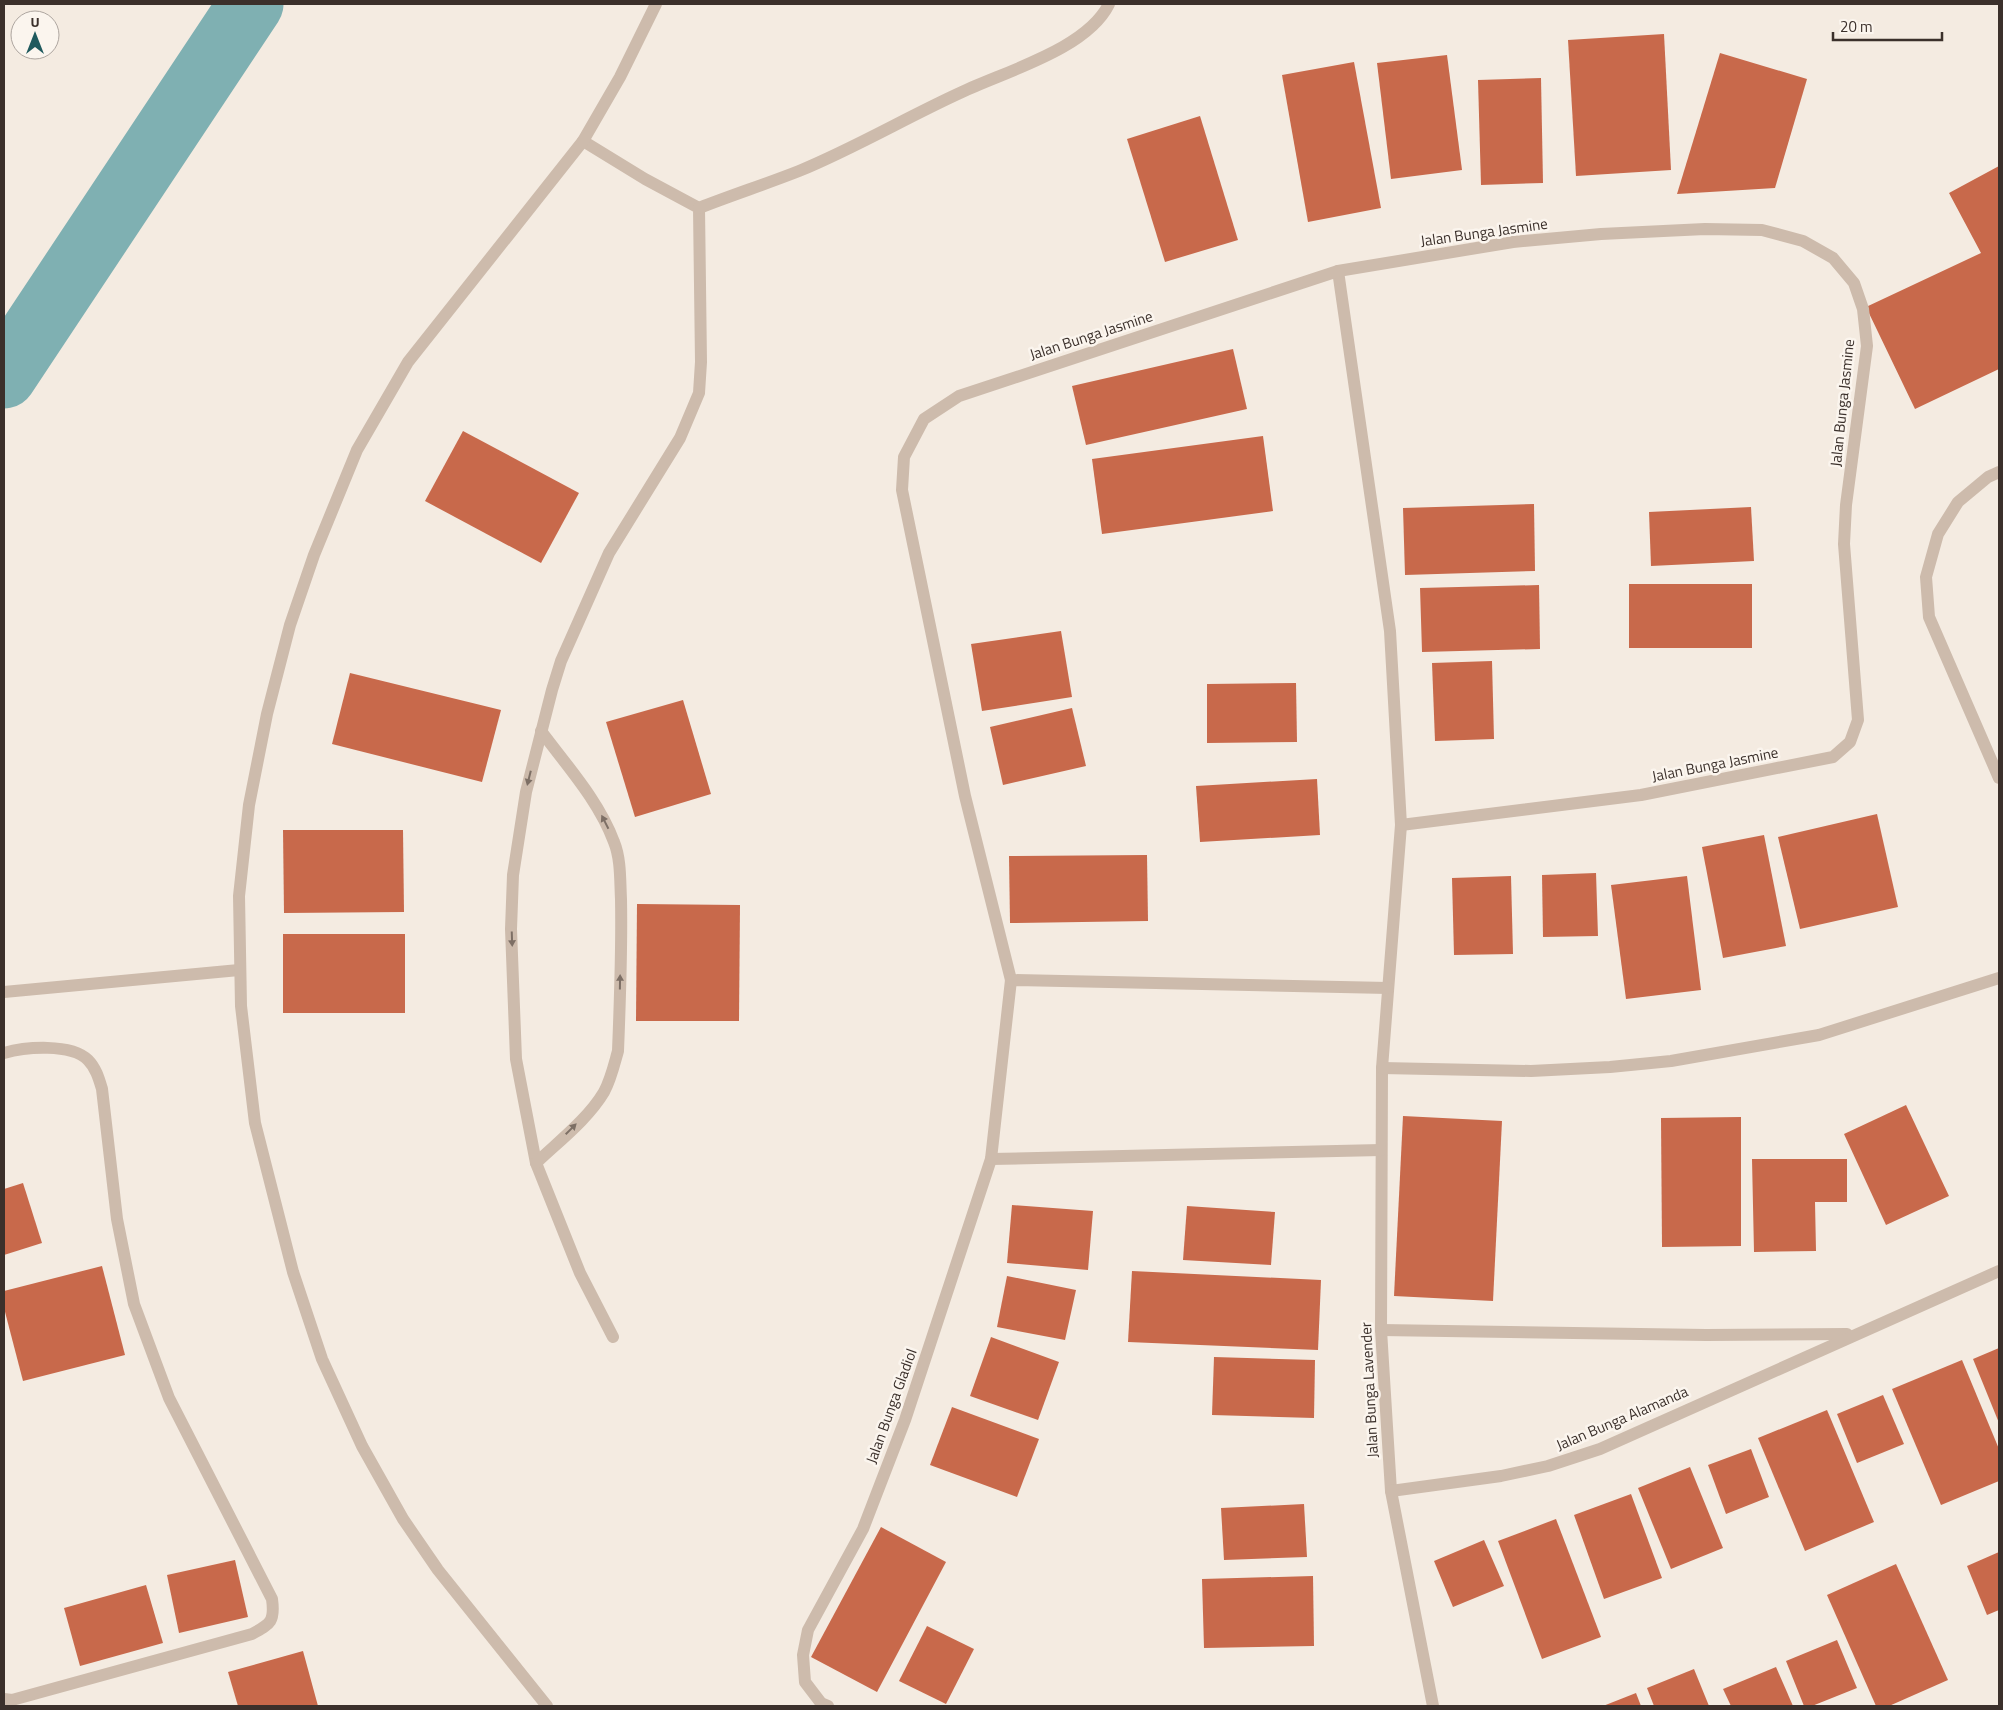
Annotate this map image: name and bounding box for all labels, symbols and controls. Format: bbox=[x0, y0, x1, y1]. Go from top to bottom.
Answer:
north arrow bbox=[10, 10, 60, 60]
scale bar bbox=[1833, 10, 1942, 42]
text: U bbox=[30, 11, 40, 32]
text: 20 m bbox=[1840, 15, 1873, 38]
street label: Jalan Bunga Jasmine bbox=[1419, 212, 1549, 252]
street label: Jalan Bunga Jasmine bbox=[1026, 304, 1156, 366]
street label: Jalan Bunga Jasmine bbox=[1824, 338, 1860, 468]
street label: Jalan Bunga Jasmine bbox=[1650, 740, 1780, 788]
one-way arrow bbox=[525, 771, 533, 786]
one-way arrow bbox=[601, 815, 609, 829]
one-way arrow bbox=[508, 932, 516, 948]
one-way arrow bbox=[616, 974, 624, 990]
one-way arrow bbox=[564, 1123, 576, 1135]
street label: Jalan Bunga Lavender bbox=[1354, 1321, 1384, 1459]
street label: Jalan Bunga Gladiol bbox=[860, 1345, 922, 1467]
street label: Jalan Bunga Alamanda bbox=[1552, 1380, 1692, 1456]

